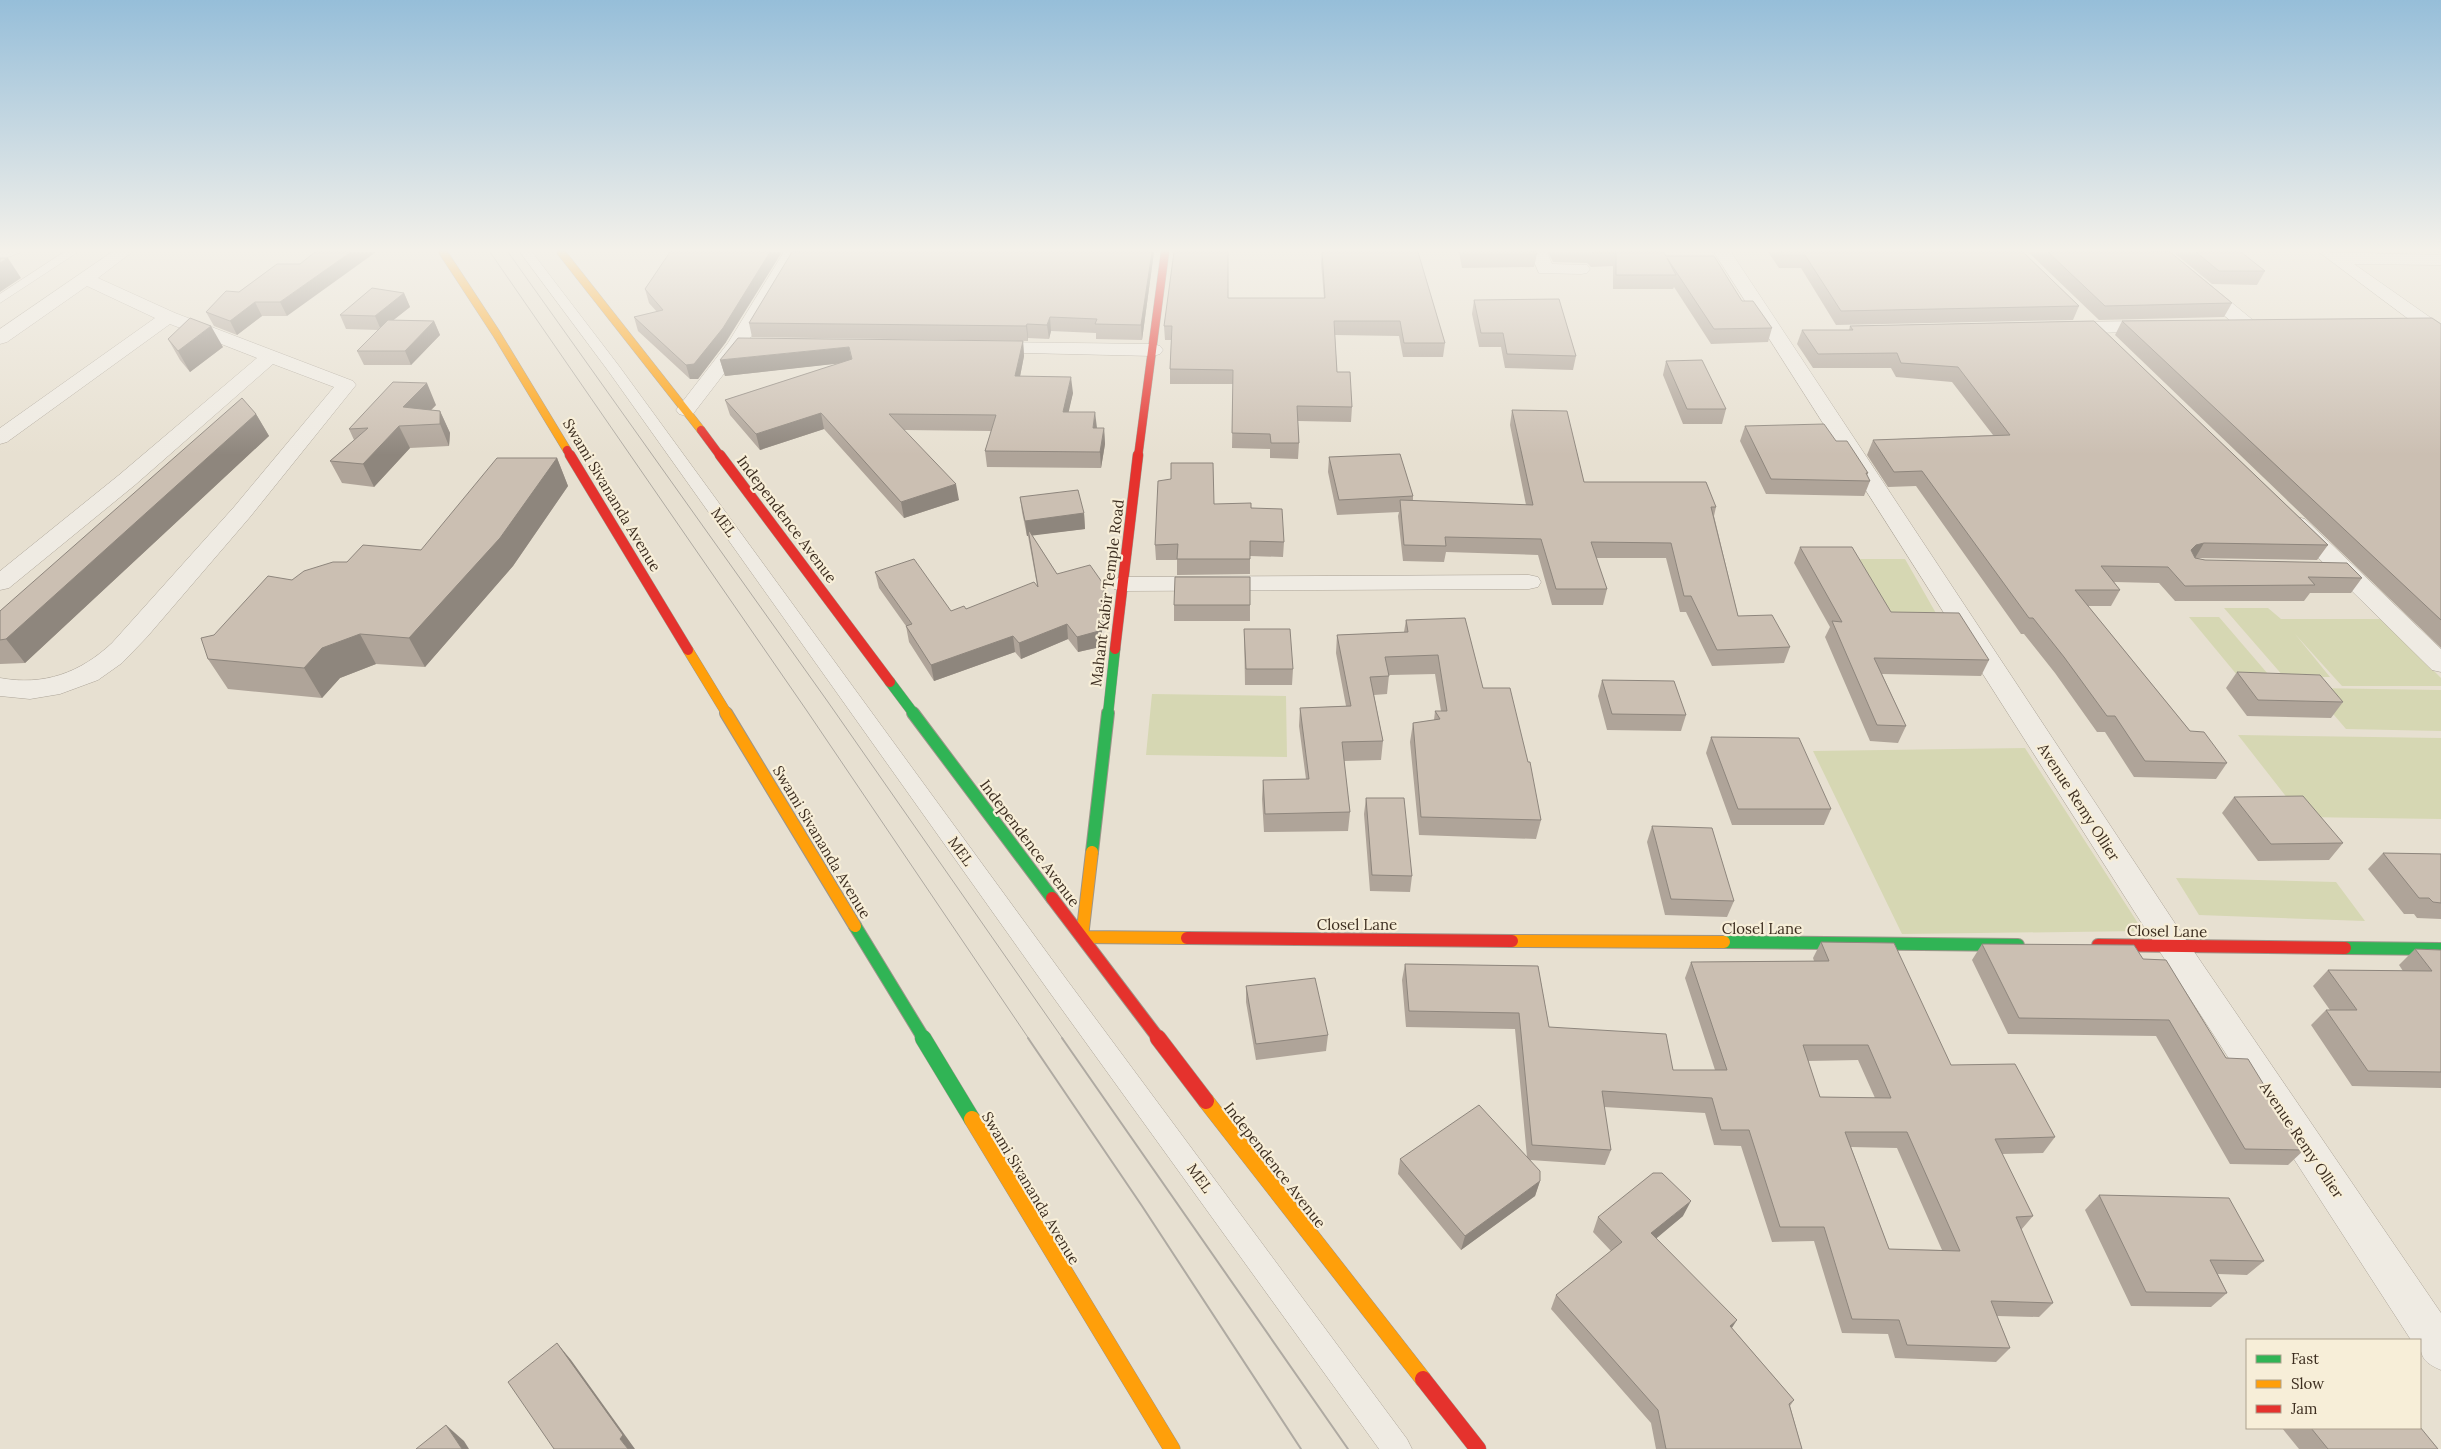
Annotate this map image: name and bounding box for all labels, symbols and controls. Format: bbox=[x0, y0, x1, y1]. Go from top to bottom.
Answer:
street label: Swami Sivananda Avenue bbox=[559, 415, 665, 575]
street label: Independence Avenue bbox=[733, 452, 841, 586]
street label: Mahant Kabir Temple Road bbox=[1086, 498, 1128, 688]
street label: MEL bbox=[707, 504, 741, 541]
street label: Avenue Remy Ollier bbox=[2033, 739, 2124, 865]
street label: Swami Sivananda Avenue bbox=[769, 762, 875, 922]
street label: Independence Avenue bbox=[976, 776, 1084, 910]
street label: MEL bbox=[944, 833, 978, 870]
street label: Closel Lane bbox=[1317, 915, 1397, 934]
street label: Closel Lane bbox=[1722, 919, 1802, 938]
street label: Closel Lane bbox=[2127, 921, 2207, 941]
street label: Avenue Remy Ollier bbox=[2255, 1077, 2348, 1202]
street label: Independence Avenue bbox=[1220, 1098, 1330, 1232]
street label: Swami Sivananda Avenue bbox=[978, 1108, 1084, 1268]
street label: MEL bbox=[1183, 1160, 1217, 1197]
legend bbox=[2246, 1339, 2421, 1429]
text: Fast bbox=[2291, 1349, 2319, 1368]
text: Slow bbox=[2291, 1374, 2324, 1393]
text: Jam bbox=[2290, 1399, 2318, 1418]

